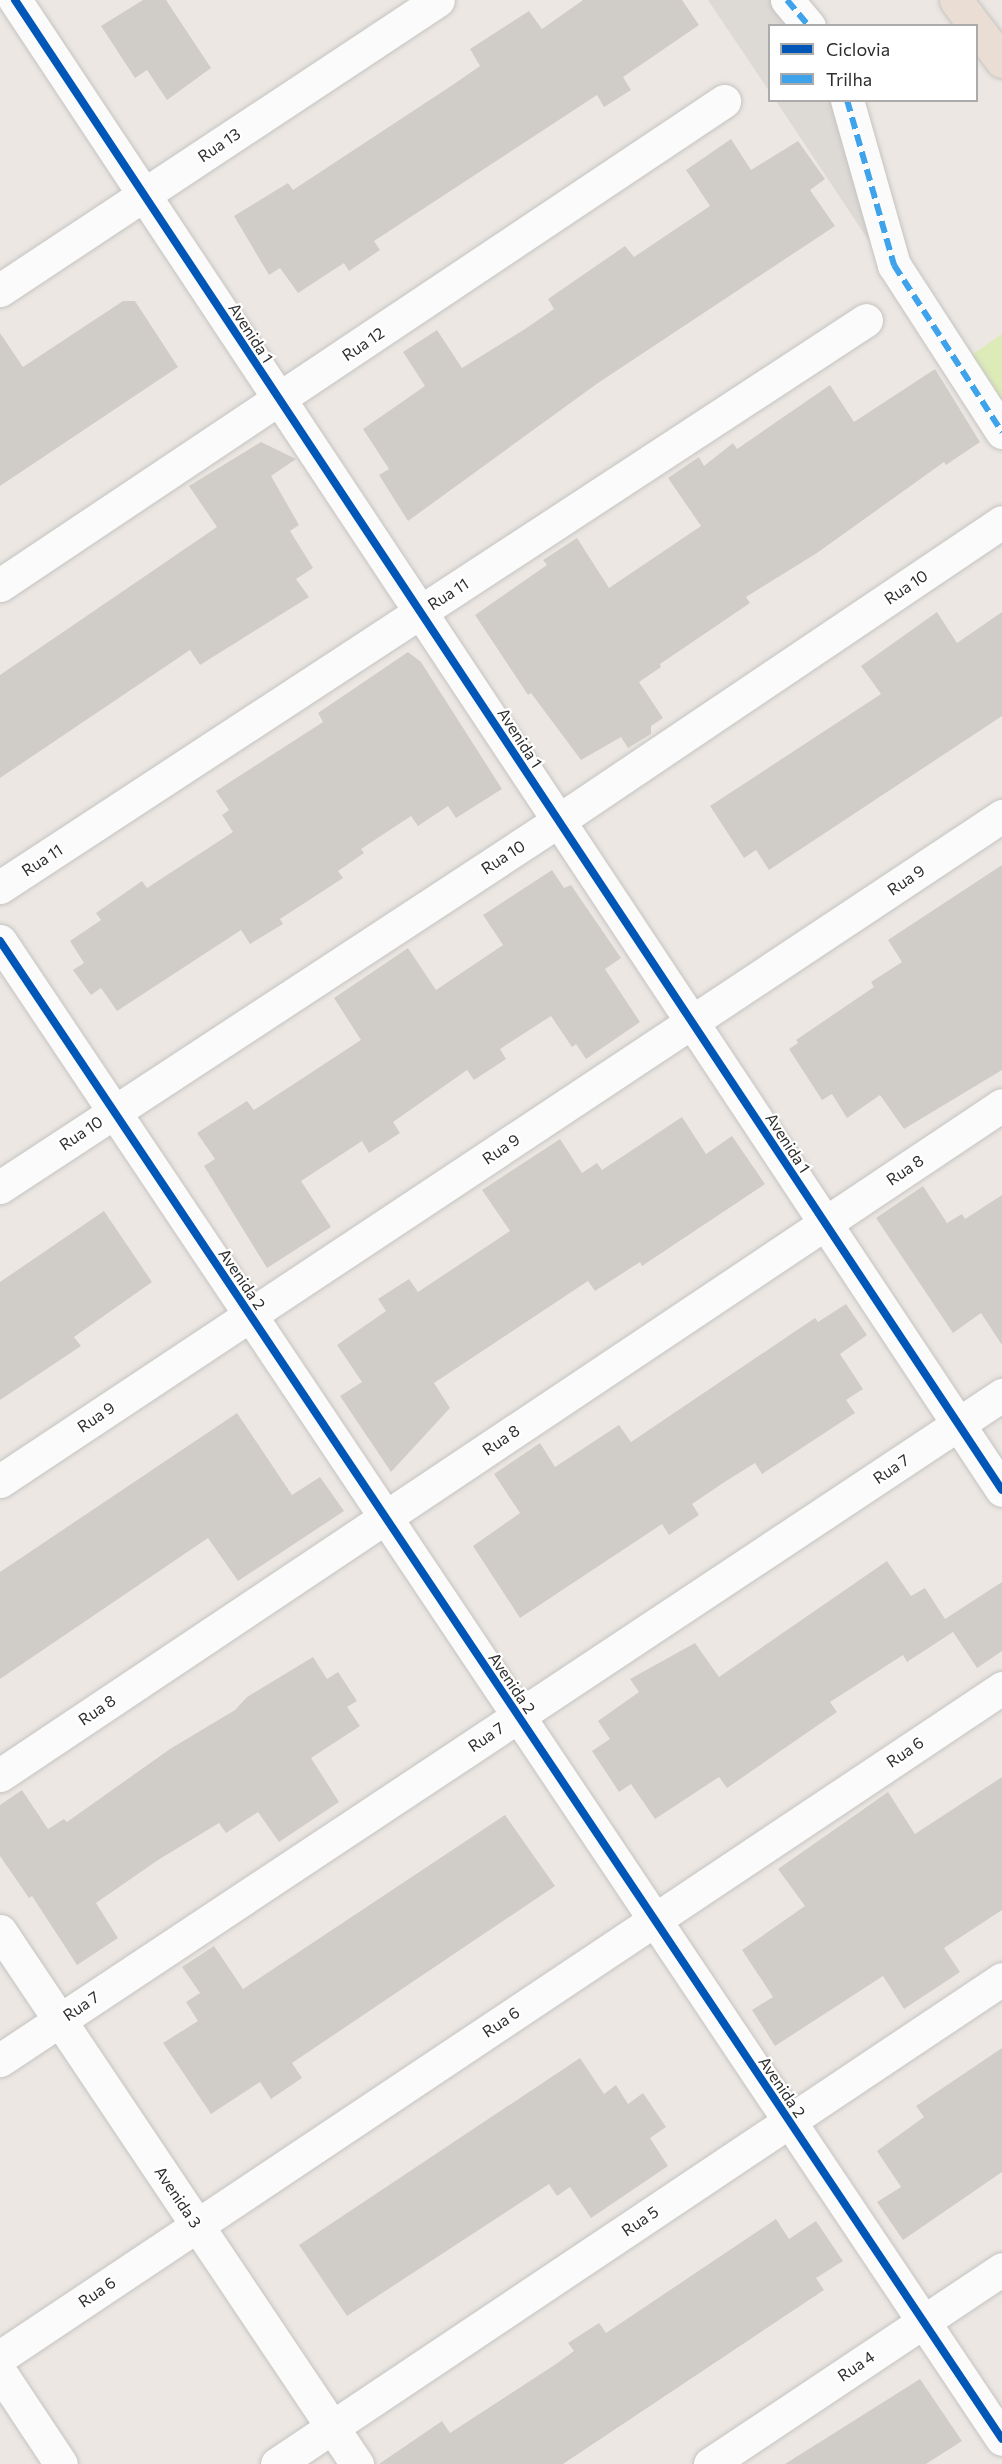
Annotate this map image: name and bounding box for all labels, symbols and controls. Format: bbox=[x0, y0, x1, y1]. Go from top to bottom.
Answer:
legend bbox=[768, 24, 978, 102]
text: Ciclovia bbox=[826, 38, 890, 60]
text: Trilha bbox=[826, 68, 872, 90]
street label: Rua 13 bbox=[194, 124, 244, 166]
street label: Avenida 1 bbox=[225, 299, 277, 367]
street label: Rua 12 bbox=[338, 323, 388, 365]
street label: Rua 10 bbox=[881, 566, 931, 608]
street label: Rua 11 bbox=[424, 574, 472, 614]
street label: Avenida 1 bbox=[494, 704, 546, 772]
street label: Rua 10 bbox=[478, 836, 528, 878]
street label: Rua 11 bbox=[18, 840, 66, 880]
street label: Rua 9 bbox=[884, 861, 928, 899]
street label: Avenida 1 bbox=[762, 1109, 814, 1177]
street label: Rua 10 bbox=[56, 1112, 106, 1154]
street label: Rua 9 bbox=[479, 1130, 523, 1168]
street label: Rua 8 bbox=[883, 1151, 927, 1189]
street label: Avenida 2 bbox=[215, 1245, 269, 1313]
street label: Rua 9 bbox=[74, 1398, 118, 1436]
street label: Rua 8 bbox=[479, 1421, 523, 1459]
street label: Rua 7 bbox=[869, 1450, 913, 1488]
street label: Avenida 2 bbox=[485, 1649, 539, 1717]
street label: Rua 8 bbox=[75, 1691, 119, 1729]
street label: Rua 7 bbox=[464, 1718, 508, 1756]
street label: Rua 6 bbox=[883, 1733, 927, 1771]
street label: Rua 7 bbox=[59, 1987, 103, 2025]
street label: Rua 6 bbox=[479, 2003, 523, 2041]
street label: Avenida 2 bbox=[755, 2053, 809, 2121]
street label: Avenida 3 bbox=[151, 2163, 205, 2231]
street label: Rua 5 bbox=[618, 2202, 662, 2240]
street label: Rua 6 bbox=[75, 2273, 119, 2311]
street label: Rua 4 bbox=[834, 2347, 878, 2385]

